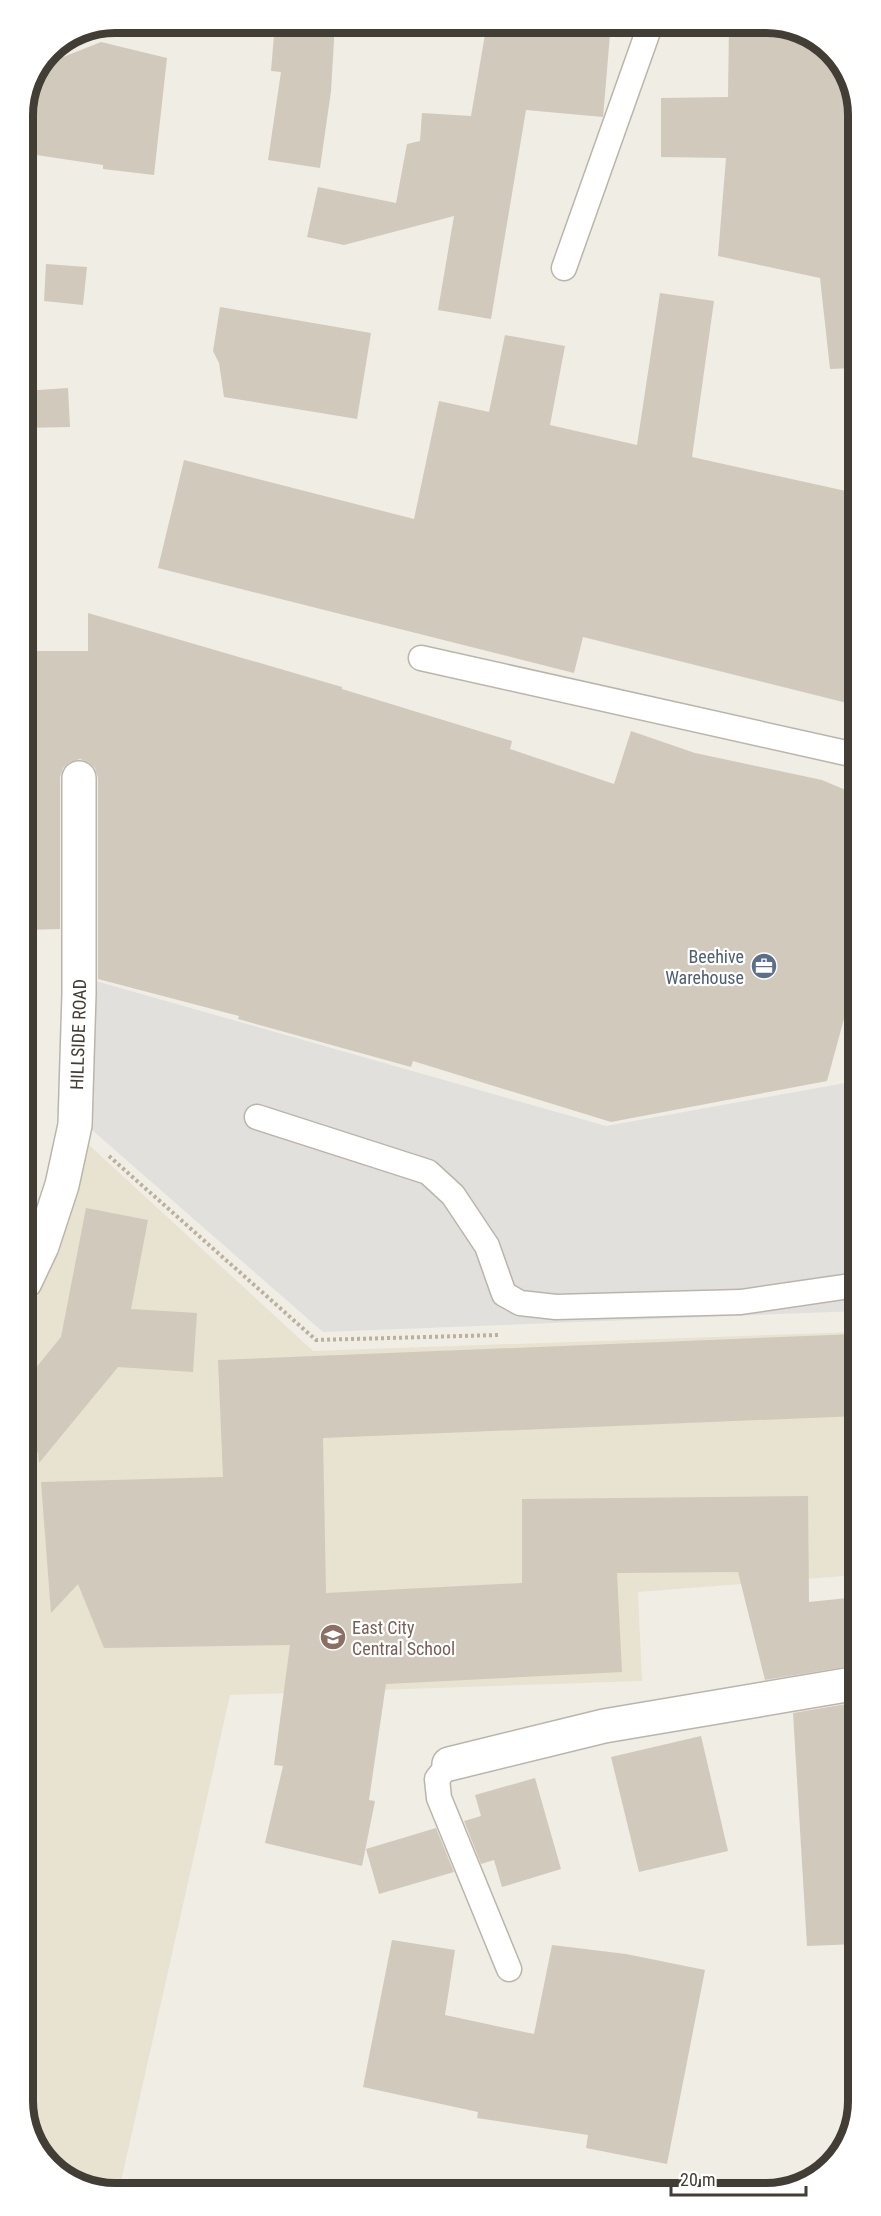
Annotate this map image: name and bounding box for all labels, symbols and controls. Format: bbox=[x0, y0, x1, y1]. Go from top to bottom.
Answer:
place label: Beehive Warehouse bbox=[665, 946, 744, 988]
office icon: Beehive Warehouse bbox=[749, 951, 779, 981]
street label: HILLSIDE ROAD bbox=[66, 979, 90, 1090]
place label: East City Central School bbox=[352, 1617, 455, 1659]
school or university icon: East City Central School bbox=[318, 1622, 348, 1652]
scale bar bbox=[671, 2159, 806, 2197]
text: 20 m bbox=[680, 2169, 715, 2190]

